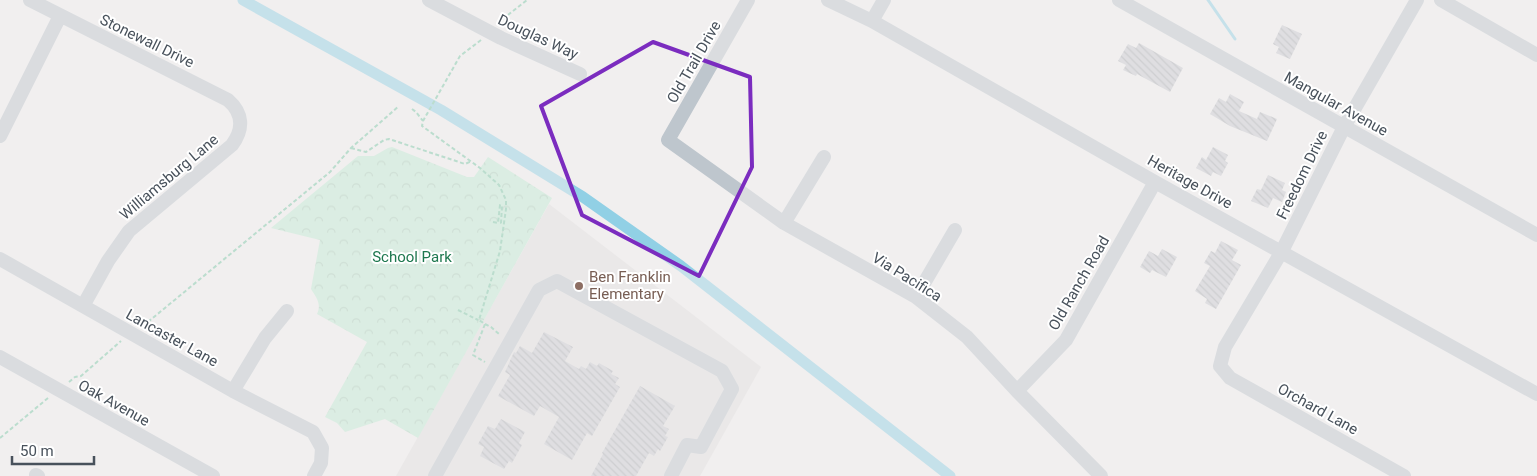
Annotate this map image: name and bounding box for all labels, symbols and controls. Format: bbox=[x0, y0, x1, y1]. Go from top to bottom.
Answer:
street label: Stonewall Drive bbox=[97, 10, 197, 72]
street label: Douglas Way bbox=[495, 11, 581, 63]
street label: Old Trail Drive bbox=[663, 18, 725, 106]
street label: Mangular Avenue bbox=[1281, 68, 1391, 140]
street label: Freedom Drive bbox=[1273, 128, 1331, 222]
street label: Williamsburg Lane bbox=[116, 130, 222, 223]
street label: Heritage Drive bbox=[1144, 151, 1236, 213]
street label: Old Ranch Road bbox=[1045, 233, 1113, 333]
park label: School Park bbox=[372, 248, 452, 266]
street label: Via Pacifica bbox=[869, 249, 945, 305]
place label: Ben Franklin Elementary bbox=[589, 268, 671, 303]
marker: Ben Franklin Elementary bbox=[573, 280, 585, 292]
street label: Lancaster Lane bbox=[123, 305, 221, 371]
street label: Oak Avenue bbox=[75, 376, 153, 430]
street label: Orchard Lane bbox=[1275, 380, 1361, 438]
scale bar bbox=[12, 434, 95, 466]
text: 50 m bbox=[20, 442, 54, 460]

